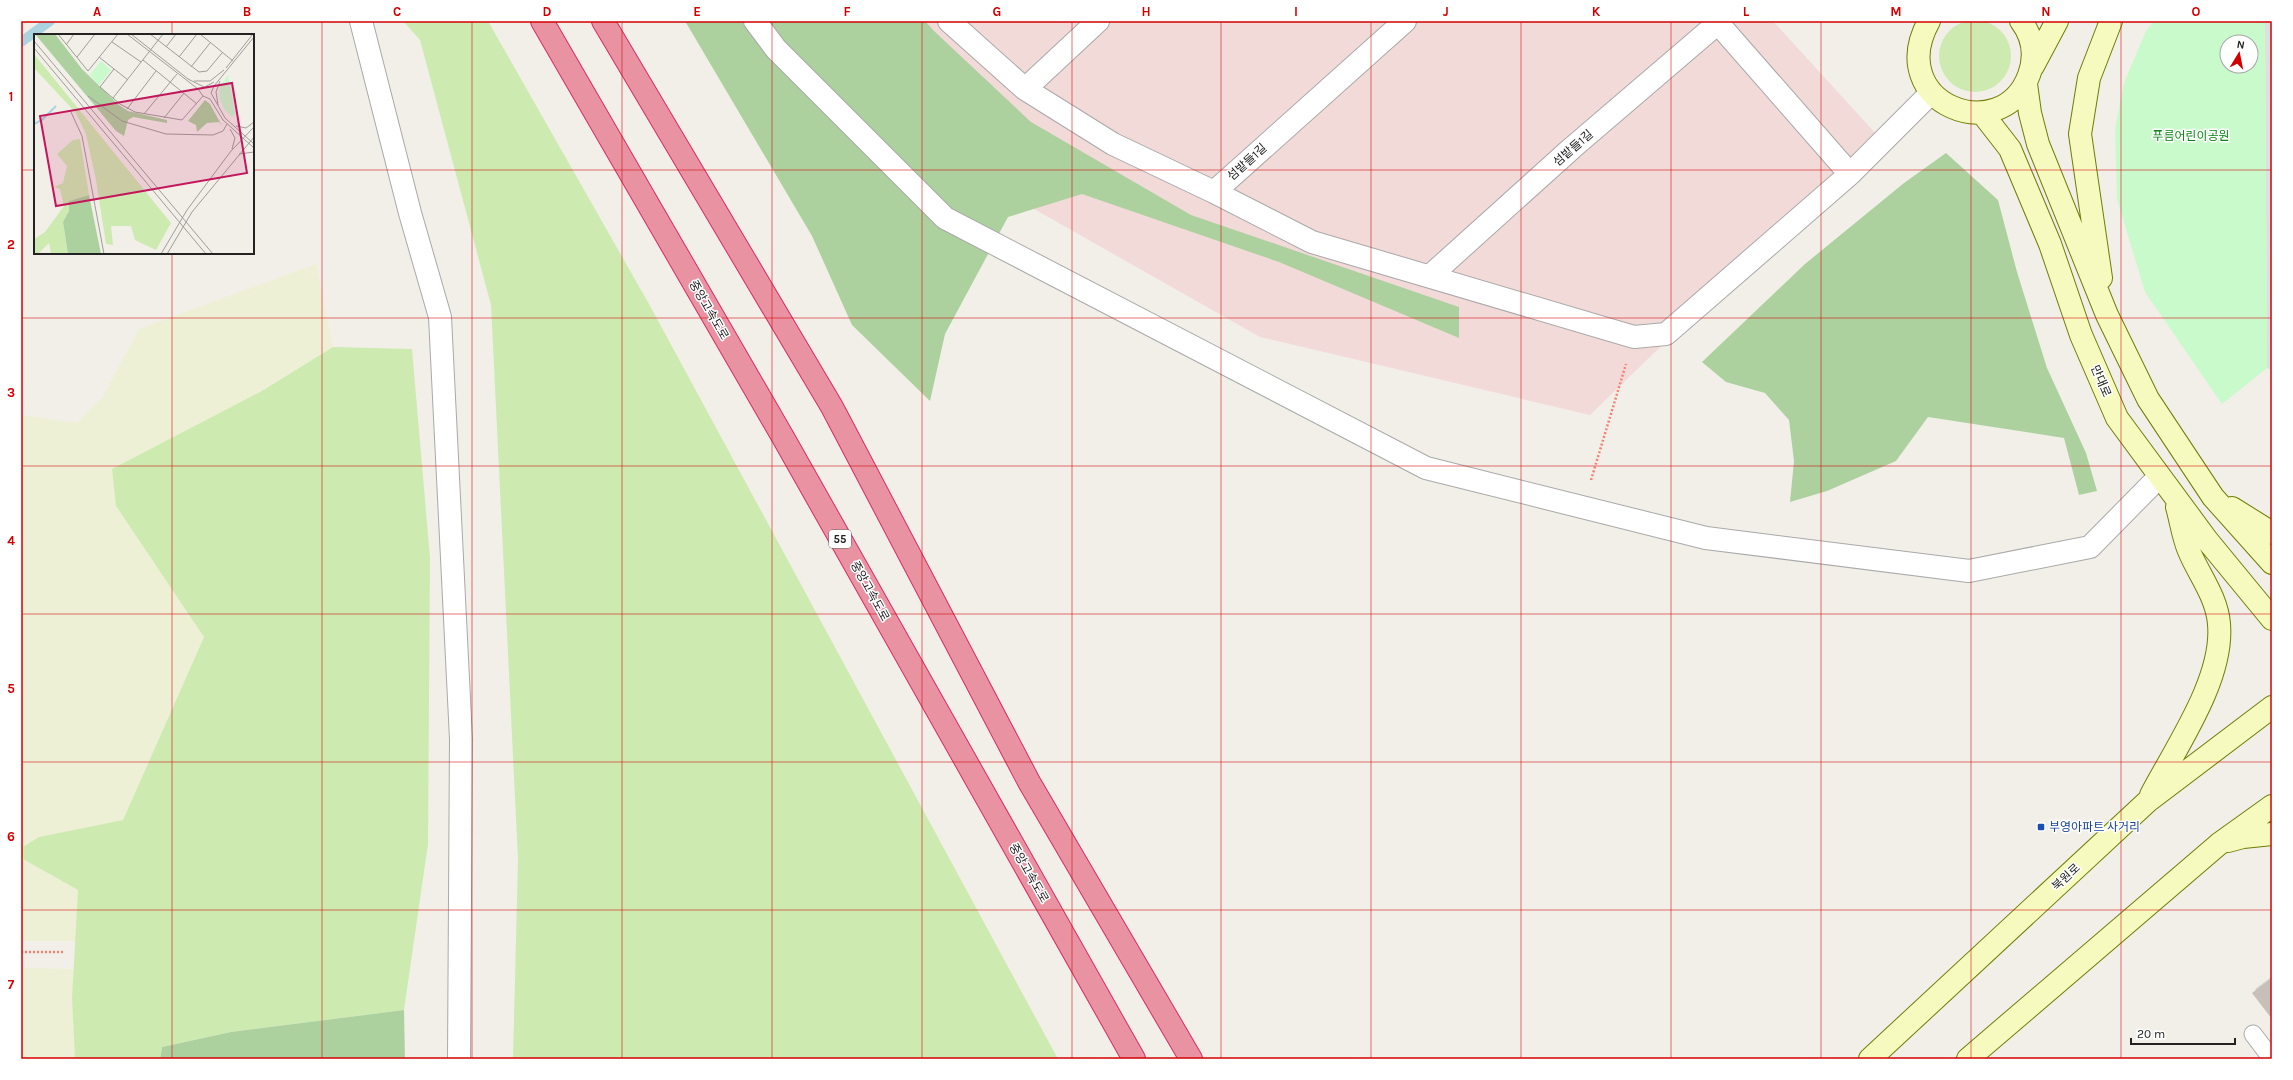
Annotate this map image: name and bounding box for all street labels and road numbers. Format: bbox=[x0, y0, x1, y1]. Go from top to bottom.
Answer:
street label: 섬밭들1길 bbox=[1550, 127, 1596, 169]
street label: 섬밭들1길 bbox=[1224, 141, 1270, 183]
street label: 중앙고속도로 bbox=[686, 278, 732, 342]
street label: 만대로 bbox=[2088, 363, 2114, 399]
road number: 55 bbox=[829, 530, 851, 548]
street label: 중앙고속도로 bbox=[848, 559, 892, 623]
street label: 중앙고속도로 bbox=[1006, 841, 1052, 905]
street label: 북원로 bbox=[2049, 861, 2083, 893]

